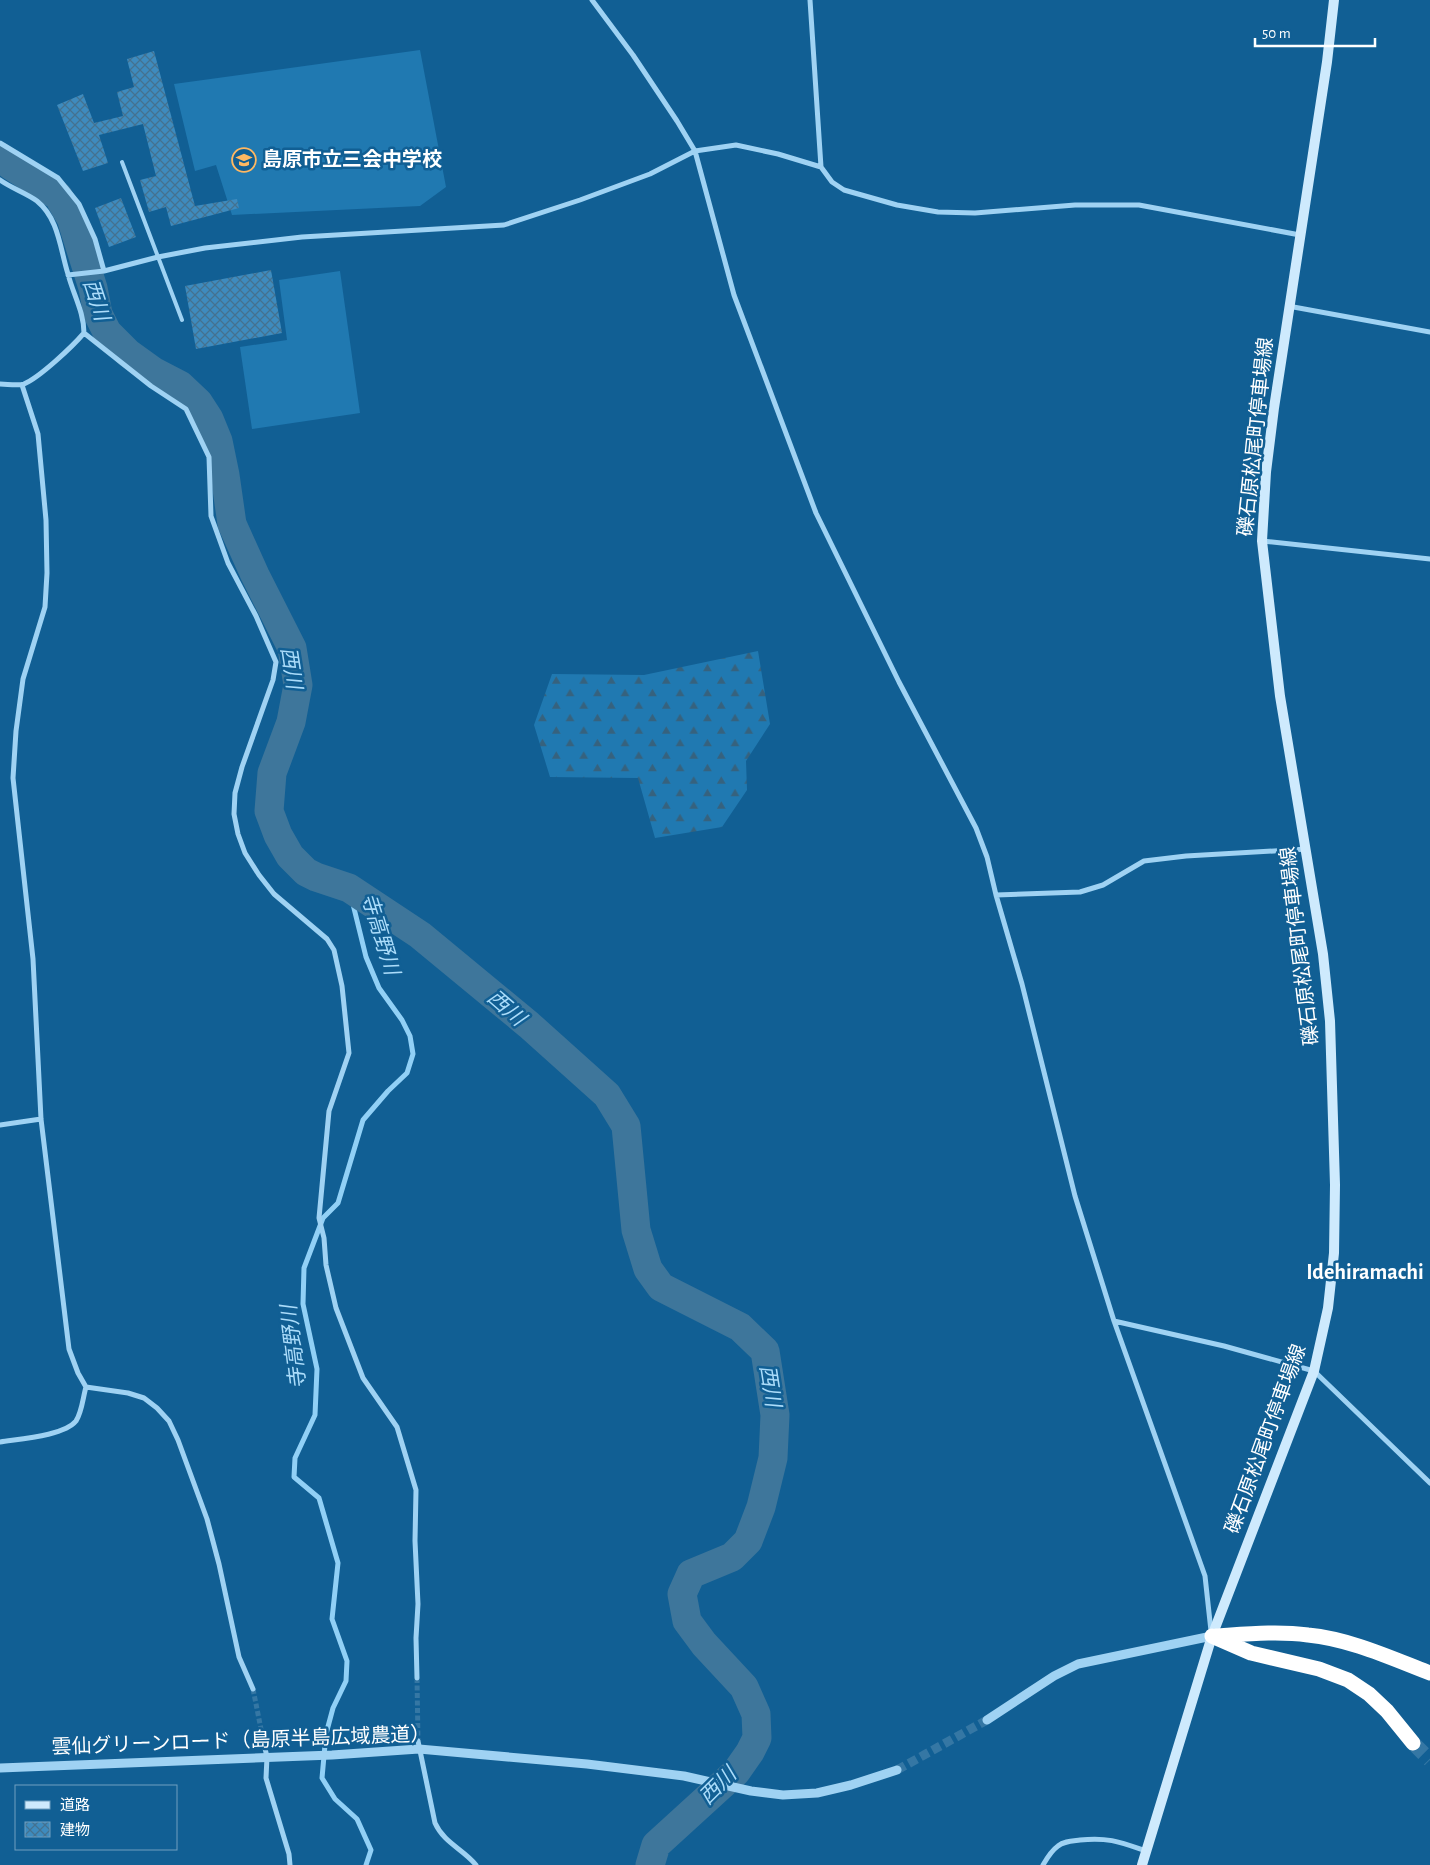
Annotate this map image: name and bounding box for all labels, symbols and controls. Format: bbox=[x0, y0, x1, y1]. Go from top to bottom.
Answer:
scale bar bbox=[1255, 15, 1375, 47]
text: 50 m bbox=[1262, 26, 1291, 41]
school or university icon: 島原市立三会中学校 bbox=[231, 147, 257, 173]
place label: 島原市立三会中学校 bbox=[262, 148, 442, 170]
water label: 西川 bbox=[80, 277, 113, 325]
street label: 礫石原松尾町停車場線 bbox=[1234, 336, 1276, 537]
water label: 西川 bbox=[277, 646, 305, 692]
street label: 礫石原松尾町停車場線 bbox=[1276, 846, 1322, 1047]
water label: 寺高野川 bbox=[358, 890, 404, 979]
water label: 西川 bbox=[483, 986, 530, 1031]
district label: Idehiramachi bbox=[1306, 1261, 1424, 1283]
water label: 寺高野川 bbox=[277, 1302, 310, 1390]
street label: 礫石原松尾町停車場線 bbox=[1221, 1341, 1310, 1536]
water label: 西川 bbox=[756, 1364, 784, 1410]
street label: 雲仙グリーンロード（島原半島広域農道） bbox=[51, 1722, 431, 1758]
water label: 西川 bbox=[696, 1762, 742, 1808]
legend bbox=[15, 1785, 178, 1850]
text: 道路 bbox=[60, 1797, 90, 1813]
text: 建物 bbox=[60, 1822, 90, 1838]

